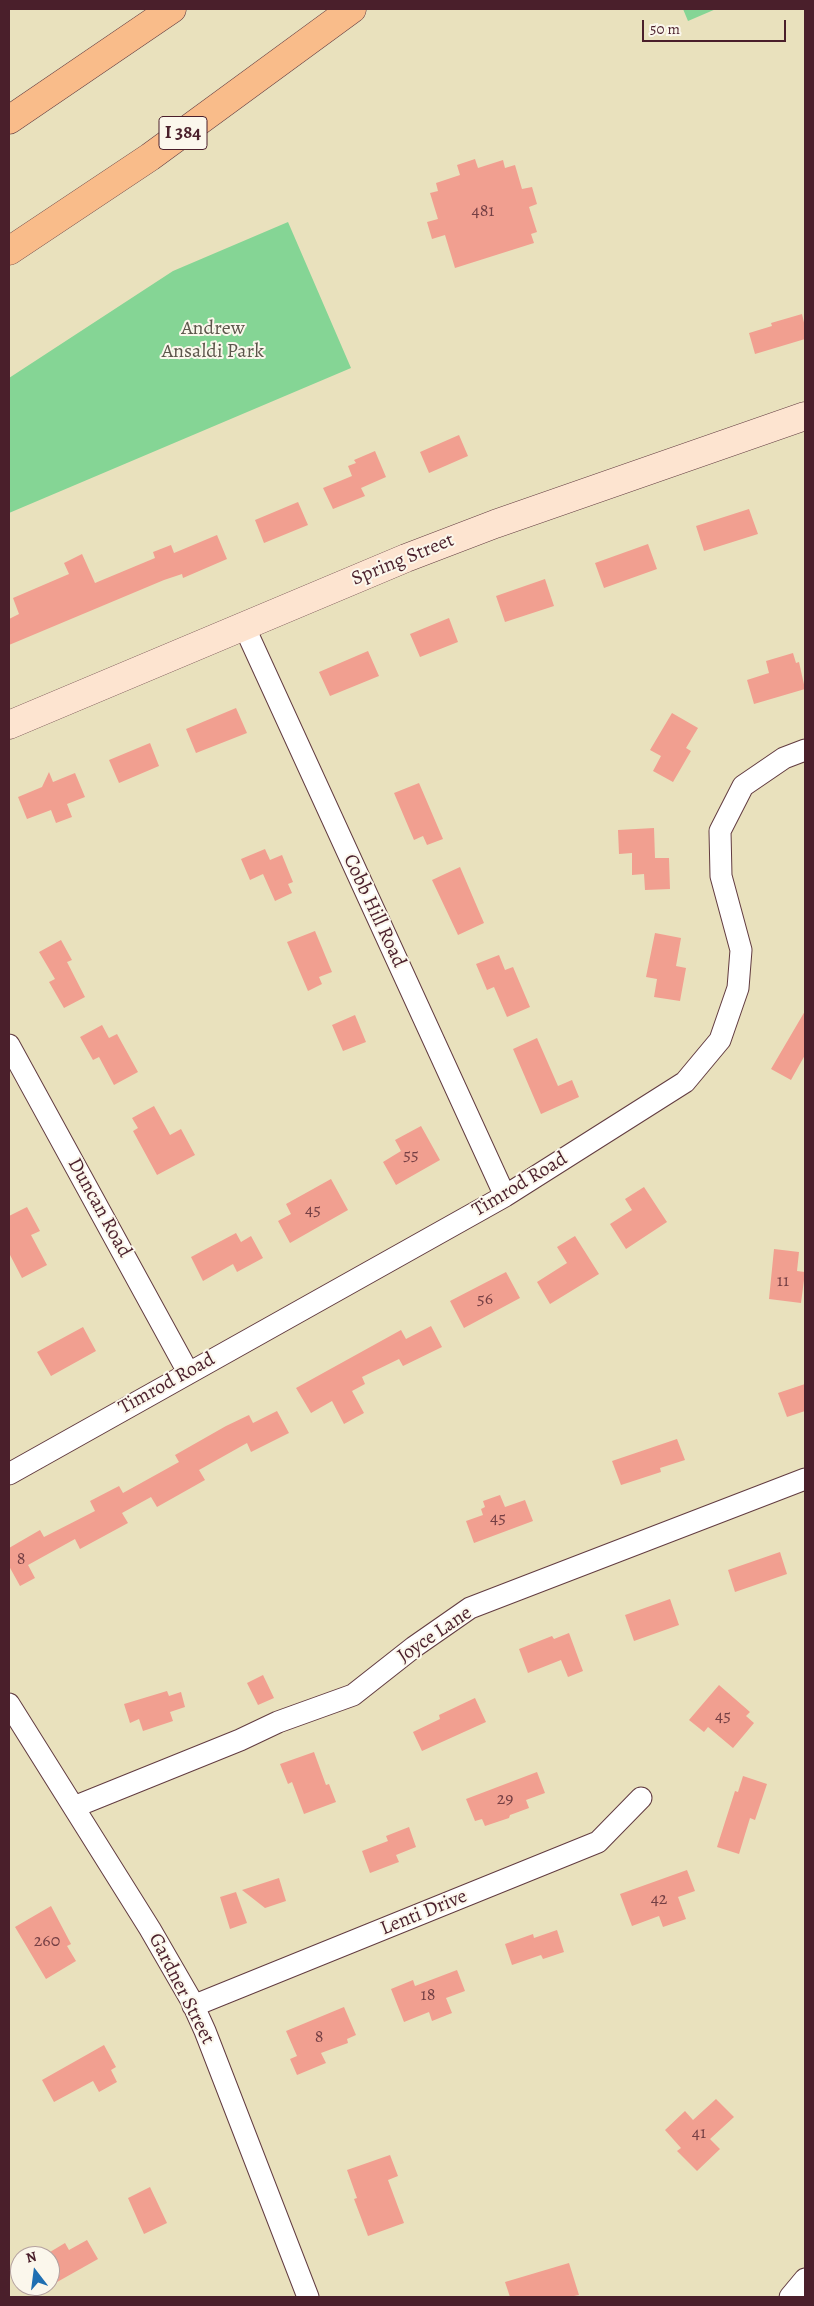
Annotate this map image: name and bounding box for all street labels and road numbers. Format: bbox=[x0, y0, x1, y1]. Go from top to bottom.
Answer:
road number: I 384 bbox=[159, 116, 207, 150]
street label: Spring Street bbox=[348, 529, 458, 591]
street label: Cobb Hill Road bbox=[337, 851, 411, 971]
street label: Timrod Road bbox=[468, 1147, 572, 1223]
street label: Duncan Road bbox=[62, 1154, 136, 1262]
street label: Timrod Road bbox=[115, 1348, 219, 1420]
street label: Joyce Lane bbox=[393, 1601, 477, 1669]
street label: Lenti Drive bbox=[377, 1885, 471, 1941]
street label: Gardner Street bbox=[143, 1929, 219, 2049]

